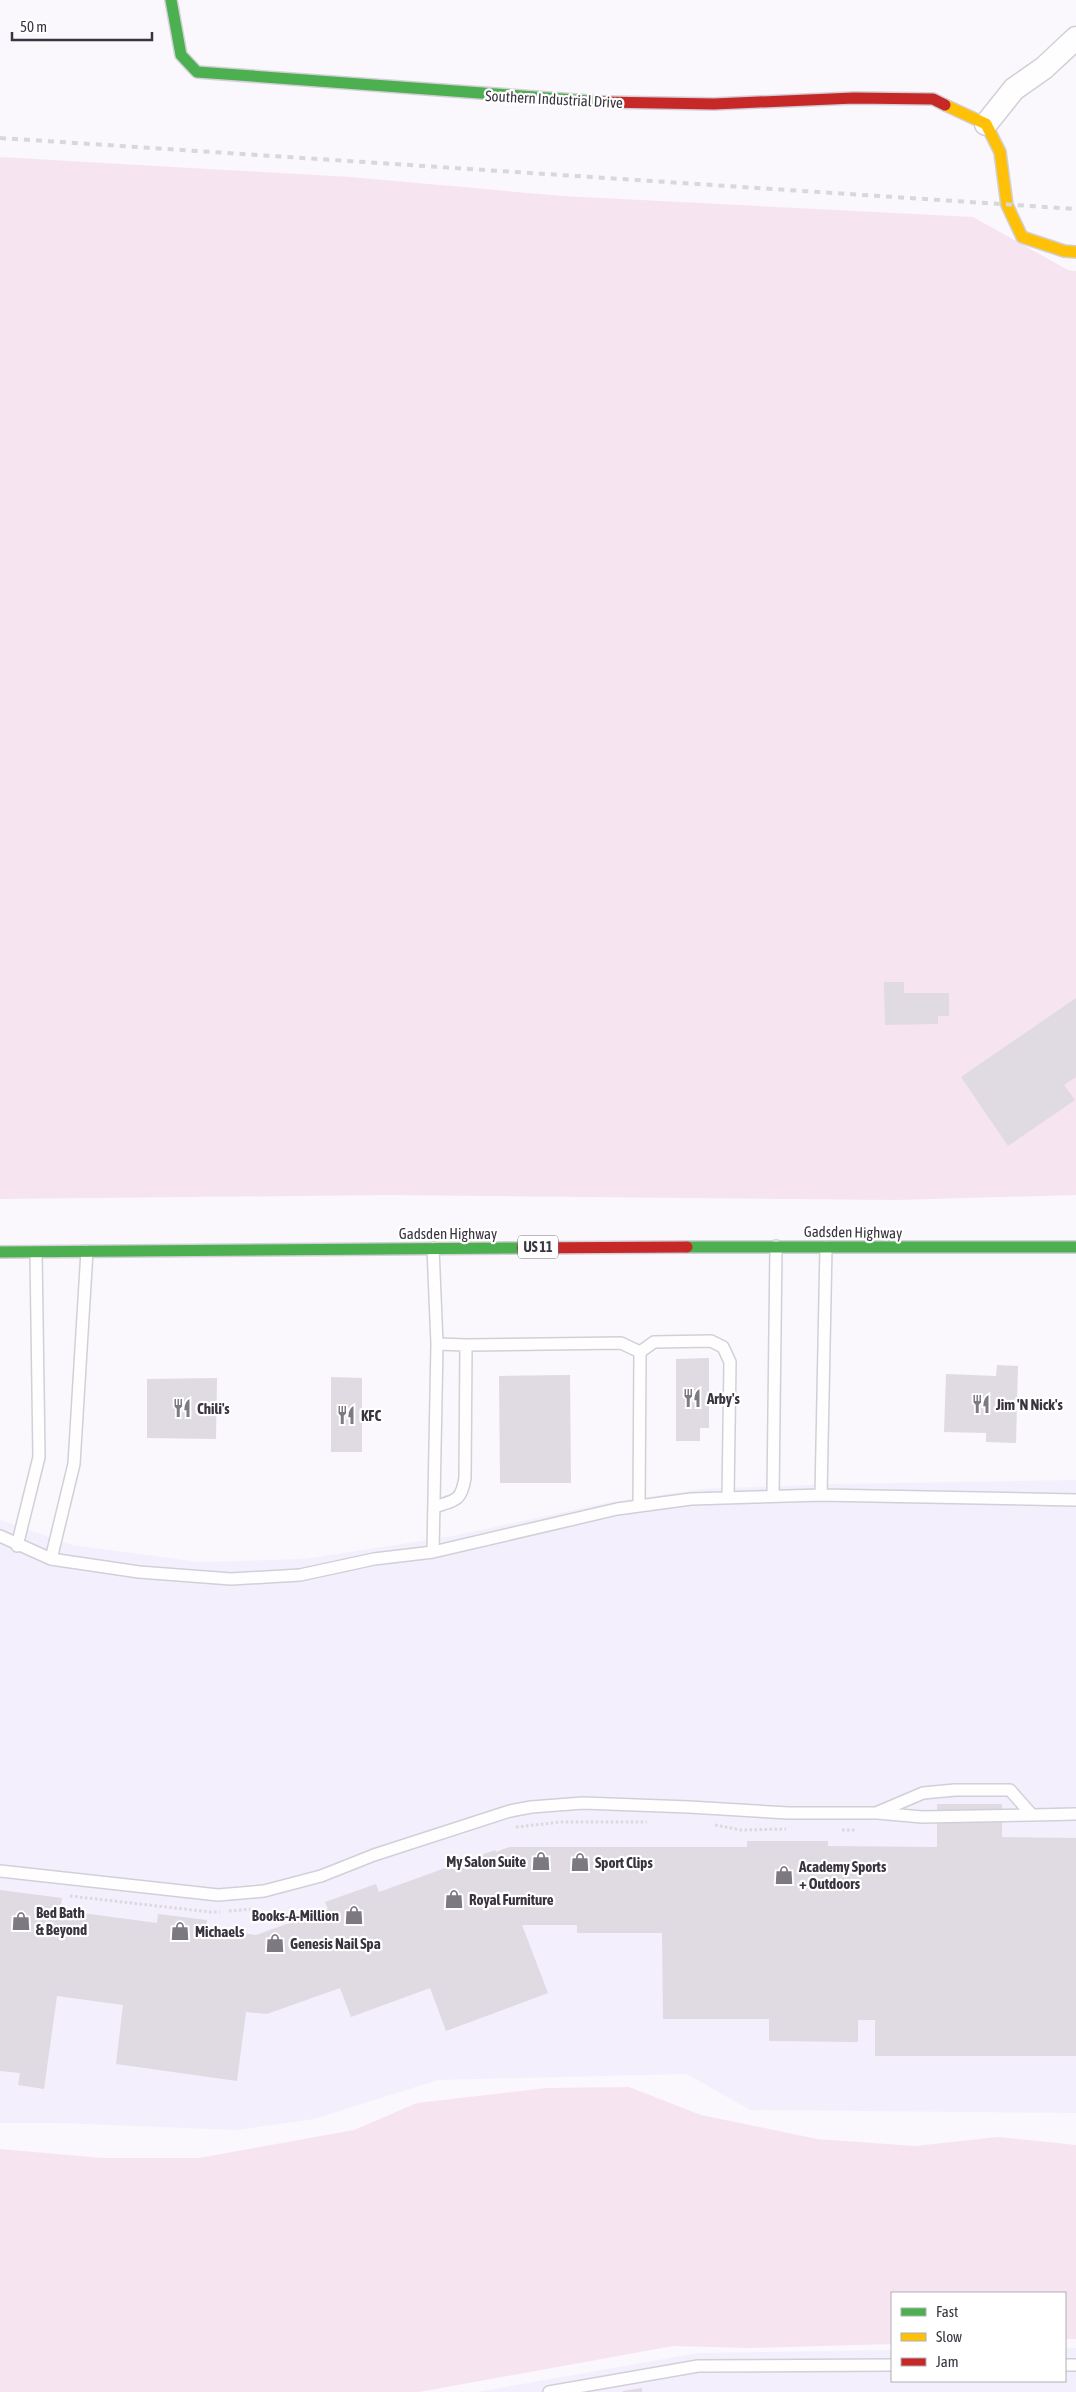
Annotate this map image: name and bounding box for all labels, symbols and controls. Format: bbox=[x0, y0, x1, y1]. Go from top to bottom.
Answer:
scale bar bbox=[12, 10, 152, 42]
text: 50 m bbox=[20, 18, 47, 35]
street label: Southern Industrial Drive bbox=[485, 87, 623, 111]
street label: Gadsden Highway bbox=[804, 1223, 902, 1241]
street label: Gadsden Highway bbox=[399, 1225, 497, 1242]
road number: US 11 bbox=[518, 1236, 558, 1258]
restaurant icon: Arby's bbox=[681, 1387, 703, 1409]
place label: Arby's bbox=[706, 1390, 740, 1407]
restaurant icon: Jim 'N Nick's bbox=[970, 1393, 992, 1415]
place label: Jim 'N Nick's bbox=[995, 1396, 1063, 1413]
restaurant icon: Chili's bbox=[171, 1397, 193, 1419]
place label: Chili's bbox=[197, 1400, 230, 1417]
restaurant icon: KFC bbox=[335, 1404, 357, 1426]
place label: KFC bbox=[361, 1407, 381, 1424]
shop icon: My Salon Suite bbox=[530, 1850, 552, 1872]
shop icon: Sport Clips bbox=[569, 1851, 591, 1873]
place label: My Salon Suite bbox=[446, 1853, 526, 1870]
place label: Sport Clips bbox=[595, 1854, 653, 1871]
place label: Academy Sports + Outdoors bbox=[798, 1858, 887, 1892]
shop icon: Academy Sports + Outdoors bbox=[773, 1864, 795, 1886]
shop icon: Royal Furniture bbox=[443, 1888, 465, 1910]
place label: Royal Furniture bbox=[469, 1891, 554, 1908]
place label: Bed Bath & Beyond bbox=[36, 1904, 87, 1938]
shop icon: Books-A-Million bbox=[343, 1904, 365, 1926]
place label: Books-A-Million bbox=[252, 1907, 339, 1924]
shop icon: Bed Bath & Beyond bbox=[10, 1910, 32, 1932]
shop icon: Michaels bbox=[169, 1920, 191, 1942]
place label: Michaels bbox=[195, 1923, 245, 1940]
shop icon: Genesis Nail Spa bbox=[264, 1932, 286, 1954]
place label: Genesis Nail Spa bbox=[290, 1935, 381, 1952]
legend bbox=[891, 2292, 1066, 2382]
text: Fast bbox=[936, 2303, 958, 2320]
text: Slow bbox=[936, 2328, 962, 2345]
text: Jam bbox=[936, 2353, 959, 2370]

